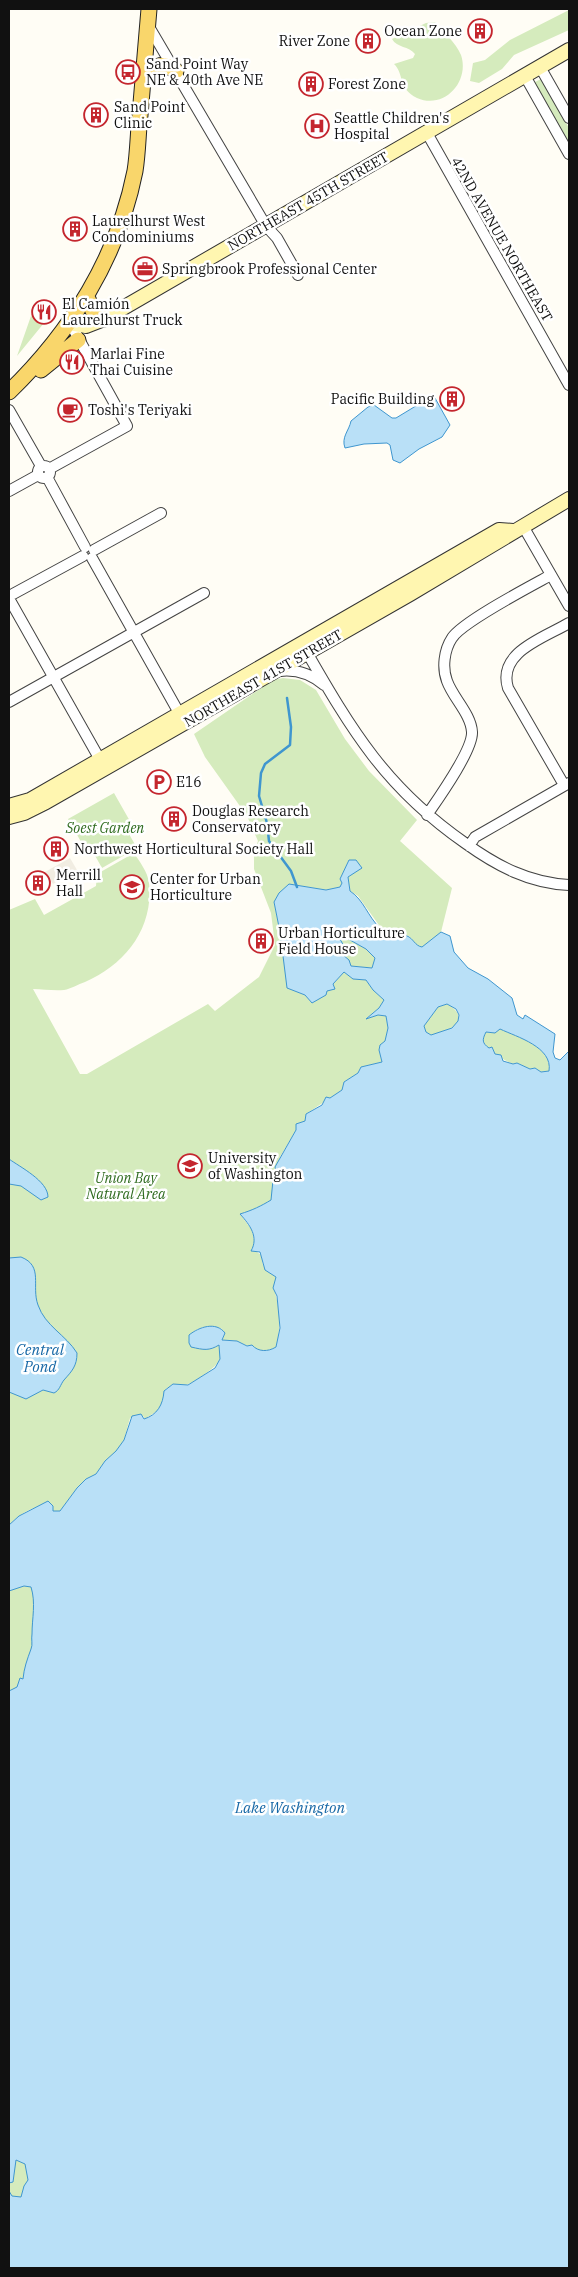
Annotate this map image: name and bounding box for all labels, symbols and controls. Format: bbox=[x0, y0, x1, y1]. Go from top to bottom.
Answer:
building icon: Ocean Zone bbox=[467, 18, 493, 44]
place label: Ocean Zone bbox=[384, 22, 462, 40]
building icon: River Zone bbox=[355, 28, 381, 54]
place label: River Zone bbox=[279, 32, 350, 50]
place label: Sand Point Way NE & 40th Ave NE bbox=[146, 55, 263, 89]
bus stop icon: Sand Point Way NE & 40th Ave NE bbox=[115, 59, 141, 85]
building icon: Forest Zone bbox=[298, 71, 324, 97]
place label: Forest Zone bbox=[328, 75, 406, 93]
place label: Sand Point Clinic bbox=[114, 98, 185, 132]
building icon: Sand Point Clinic bbox=[83, 102, 109, 128]
place label: Seattle Children's Hospital bbox=[334, 109, 449, 143]
hospital icon: Seattle Children's Hospital bbox=[304, 113, 330, 139]
street label: NORTHEAST 45TH STREET bbox=[224, 147, 392, 255]
street label: 42ND AVENUE NORTHEAST bbox=[447, 153, 557, 325]
place label: Laurelhurst West Condominiums bbox=[92, 212, 205, 246]
building icon: Laurelhurst West Condominiums bbox=[62, 216, 88, 242]
office icon: Springbrook Professional Center bbox=[132, 256, 158, 282]
place label: Springbrook Professional Center bbox=[162, 260, 377, 278]
place label: El Camión Laurelhurst Truck bbox=[62, 295, 183, 329]
restaurant icon: El Camión Laurelhurst Truck bbox=[31, 299, 57, 325]
place label: Marlai Fine Thai Cuisine bbox=[90, 345, 173, 379]
restaurant icon: Marlai Fine Thai Cuisine bbox=[59, 349, 85, 375]
building icon: Pacific Building bbox=[439, 386, 465, 412]
place label: Pacific Building bbox=[331, 390, 434, 408]
cafe icon: Toshi's Teriyaki bbox=[57, 397, 83, 423]
place label: Toshi's Teriyaki bbox=[88, 401, 192, 419]
street label: NORTHEAST 41ST STREET bbox=[181, 625, 345, 731]
parking icon: E16 bbox=[146, 769, 172, 795]
place label: E16 bbox=[176, 773, 202, 791]
place label: Douglas Research Conservatory bbox=[192, 802, 309, 836]
building icon: Douglas Research Conservatory bbox=[161, 806, 187, 832]
park label: Soest Garden bbox=[65, 819, 144, 837]
building icon: Northwest Horticultural Society Hall bbox=[43, 836, 69, 862]
place label: Northwest Horticultural Society Hall bbox=[74, 840, 314, 858]
place label: Merrill Hall bbox=[56, 866, 101, 900]
building icon: Merrill Hall bbox=[25, 870, 51, 896]
place label: Center for Urban Horticulture bbox=[150, 870, 261, 904]
school or university icon: Center for Urban Horticulture bbox=[119, 874, 145, 900]
place label: Urban Horticulture Field House bbox=[278, 924, 405, 958]
building icon: Urban Horticulture Field House bbox=[248, 928, 274, 954]
place label: University of Washington bbox=[208, 1149, 303, 1183]
school or university icon: University of Washington bbox=[177, 1153, 203, 1179]
park label: Union Bay Natural Area bbox=[85, 1169, 166, 1203]
water label: Central Pond bbox=[16, 1340, 65, 1376]
water label: Lake Washington bbox=[234, 1798, 346, 1817]

